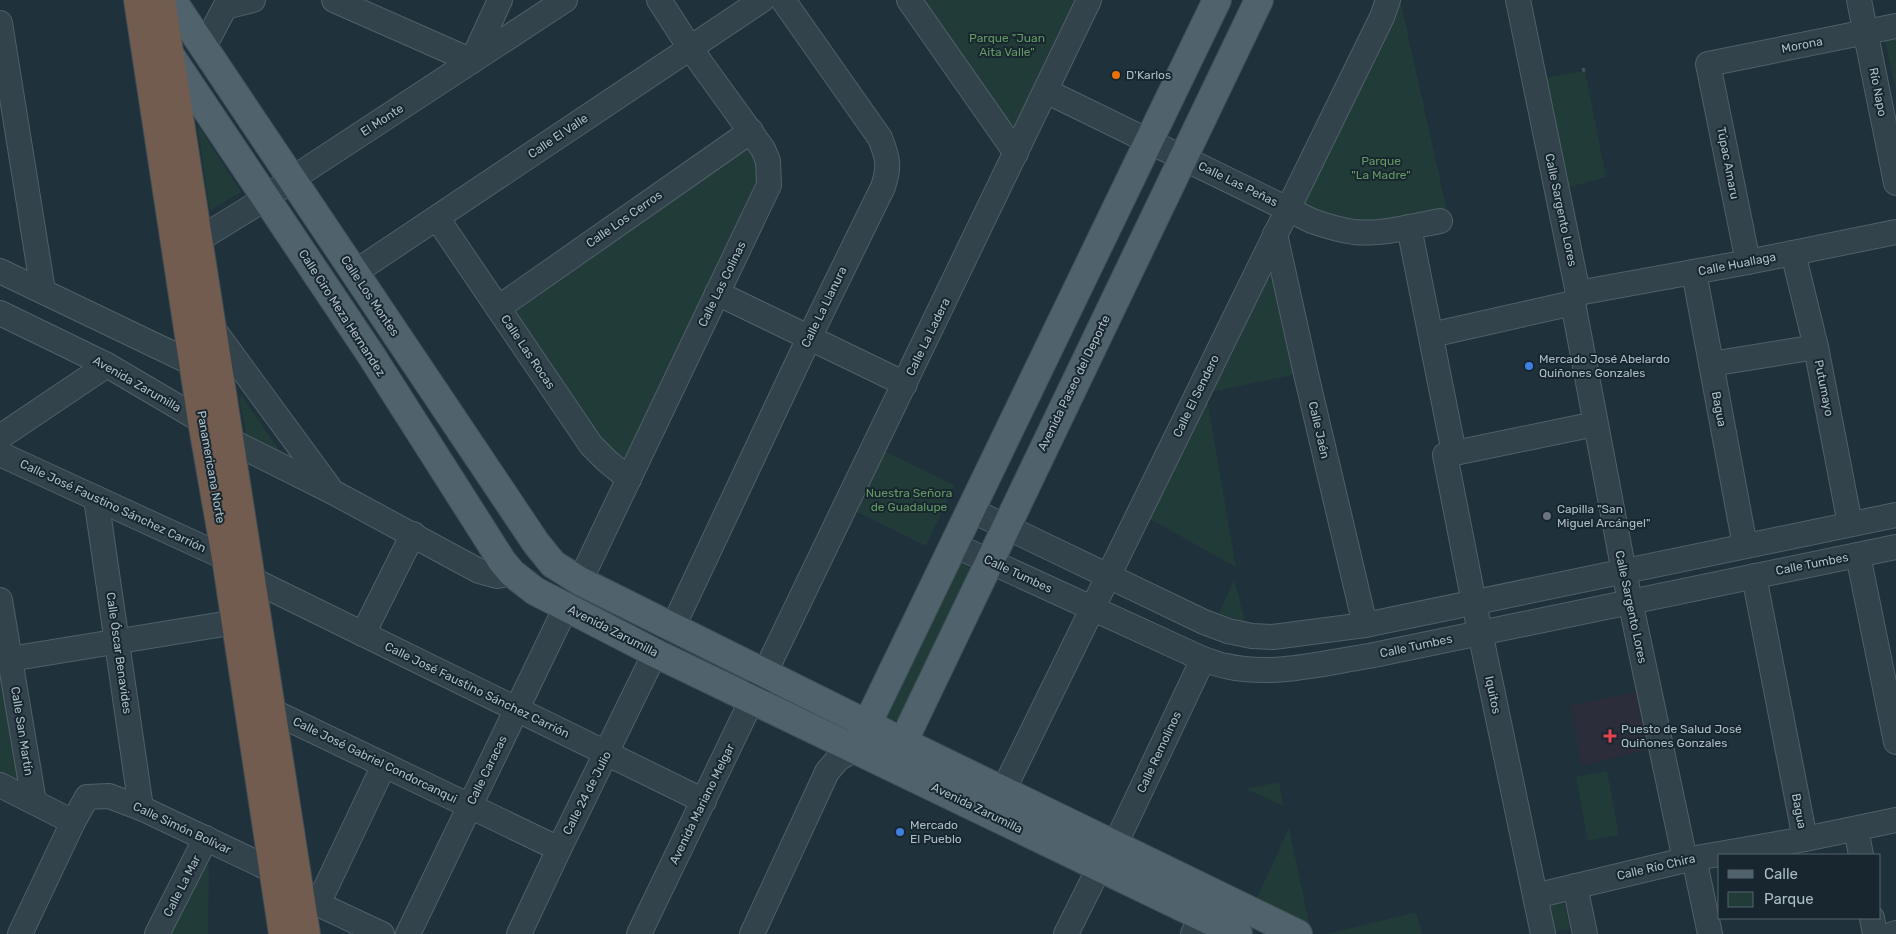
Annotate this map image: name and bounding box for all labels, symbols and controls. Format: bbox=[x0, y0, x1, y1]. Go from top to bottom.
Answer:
park label: Parque "Juan Aita Valle" bbox=[969, 31, 1045, 59]
street label: Morona bbox=[1780, 34, 1824, 56]
street label: Río Napo bbox=[1866, 66, 1890, 118]
place label: D'Karlos bbox=[1126, 68, 1171, 82]
marker: D'Karlos bbox=[1110, 69, 1122, 81]
street label: El Monte bbox=[358, 101, 406, 139]
street label: Calle El Valle bbox=[525, 111, 591, 161]
street label: Túpac Amaru bbox=[1714, 126, 1742, 200]
street label: Calle Sargento Lores bbox=[1542, 152, 1580, 268]
park label: Parque "La Madre" bbox=[1351, 154, 1411, 182]
street label: Calle Las Peñas bbox=[1196, 159, 1280, 209]
street label: Calle Los Cerros bbox=[583, 188, 665, 250]
street label: Calle Las Colinas bbox=[695, 239, 749, 329]
street label: Calle Ciro Meza Hernandez bbox=[296, 247, 388, 379]
street label: Calle Huallaga bbox=[1697, 250, 1777, 278]
street label: Calle Los Montes bbox=[338, 253, 402, 339]
street label: Calle La Llanura bbox=[798, 264, 850, 350]
street label: Calle La Ladera bbox=[903, 296, 953, 378]
street label: Calle Las Rocas bbox=[498, 312, 558, 392]
street label: Avenida Paseo del Deporte bbox=[1035, 313, 1113, 453]
street label: Calle El Sendero bbox=[1170, 352, 1222, 439]
place label: Mercado José Abelardo Quiñones Gonzales bbox=[1539, 352, 1670, 380]
street label: Avenida Zarumilla bbox=[90, 353, 184, 415]
street label: Putumayo bbox=[1812, 359, 1836, 418]
marker: Mercado José Abelardo Quiñones Gonzales bbox=[1523, 360, 1535, 372]
street label: Bagua bbox=[1709, 390, 1729, 428]
street label: Calle Jaén bbox=[1306, 400, 1332, 460]
street label: Panamericana Norte bbox=[194, 410, 228, 525]
street label: Calle José Faustino Sánchez Carrión bbox=[18, 457, 208, 555]
park label: Nuestra Señora de Guadalupe bbox=[866, 486, 952, 514]
place label: Capilla "San Miguel Arcángel" bbox=[1557, 502, 1650, 530]
marker: Capilla "San Miguel Arcángel" bbox=[1541, 510, 1553, 522]
street label: Calle Sargento Lores bbox=[1612, 549, 1650, 665]
street label: Calle Tumbes bbox=[1775, 550, 1849, 578]
street label: Calle Tumbes bbox=[982, 552, 1054, 596]
street label: Calle Óscar Benavides bbox=[104, 591, 134, 715]
street label: Avenida Zarumilla bbox=[566, 602, 660, 660]
street label: Calle Tumbes bbox=[1379, 631, 1453, 661]
street label: Calle José Faustino Sánchez Carrión bbox=[382, 639, 572, 741]
street label: Iquitos bbox=[1482, 675, 1504, 715]
street label: Calle San Martín bbox=[8, 685, 36, 777]
street label: Calle Remolinos bbox=[1134, 709, 1184, 795]
street label: Calle José Gabriel Condorcanqui bbox=[291, 714, 459, 806]
place label: Puesto de Salud José Quiñones Gonzales bbox=[1621, 722, 1742, 750]
marker: Puesto de Salud José Quiñones Gonzales bbox=[1603, 729, 1617, 743]
street label: Calle Caracas bbox=[464, 733, 510, 807]
street label: Avenida Mariano Melgar bbox=[667, 741, 738, 867]
street label: Calle 24 de Julio bbox=[560, 749, 614, 837]
street label: Avenida Zarumilla bbox=[929, 780, 1025, 836]
street label: Bagua bbox=[1789, 792, 1809, 830]
street label: Calle Simón Bolívar bbox=[131, 799, 234, 857]
place label: Mercado El Pueblo bbox=[910, 818, 962, 846]
marker: Mercado El Pueblo bbox=[894, 826, 906, 838]
street label: Calle Río Chira bbox=[1615, 851, 1697, 883]
street label: Calle La Mar bbox=[161, 853, 204, 919]
legend bbox=[1718, 854, 1881, 919]
text: Calle bbox=[1764, 865, 1798, 883]
text: Parque bbox=[1764, 890, 1814, 908]

